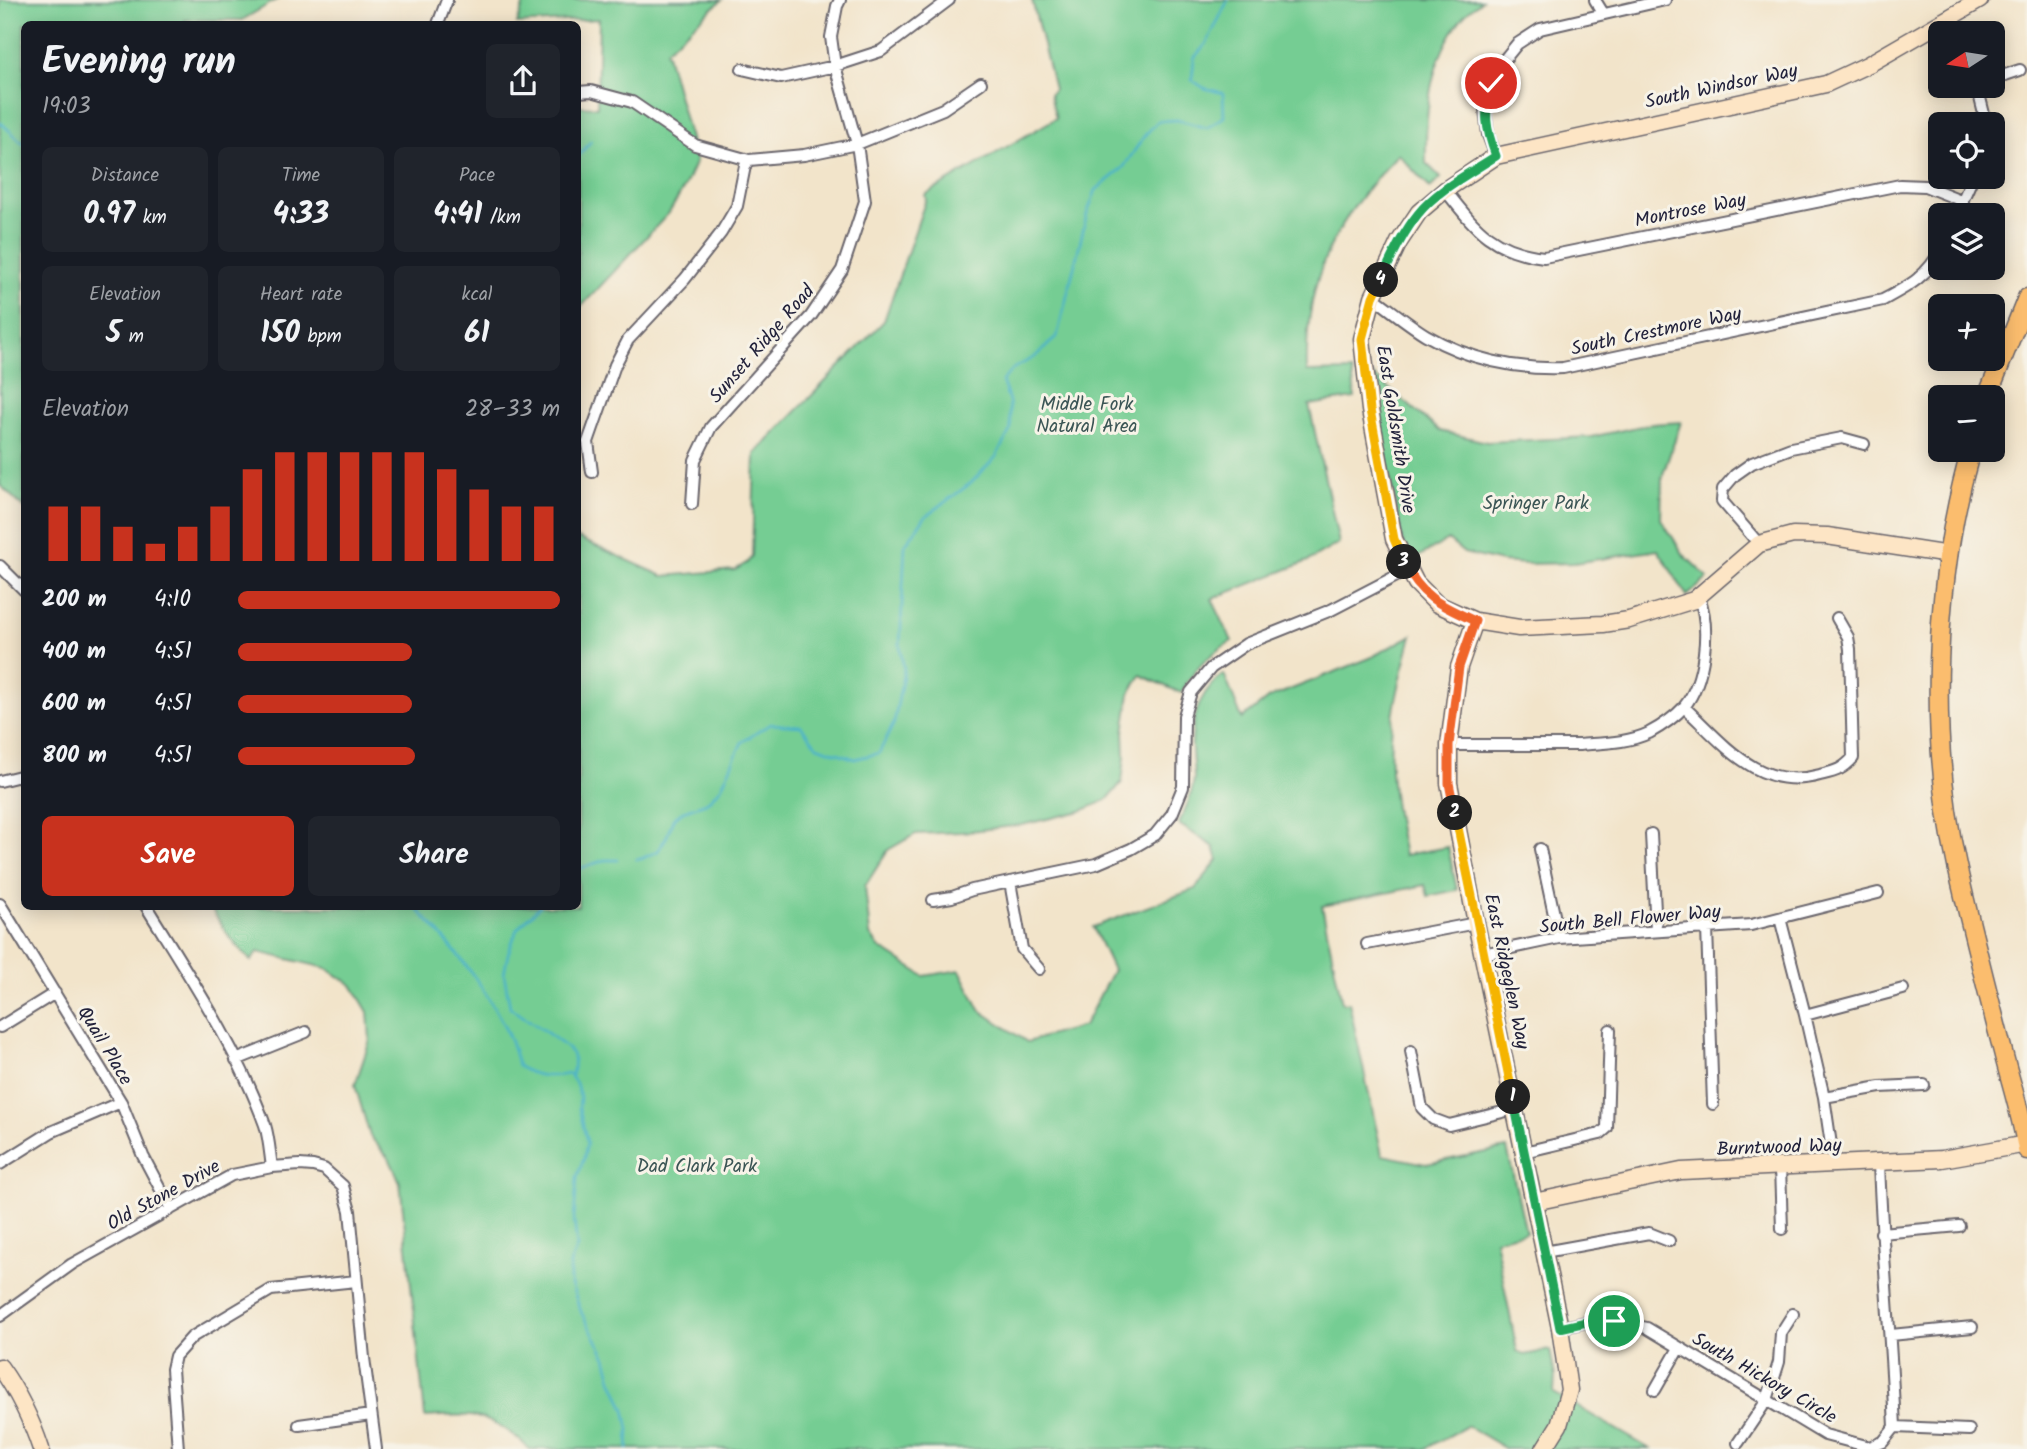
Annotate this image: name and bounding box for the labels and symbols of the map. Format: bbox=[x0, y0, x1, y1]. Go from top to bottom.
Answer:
north arrow bbox=[1928, 21, 2006, 98]
pin bbox=[1461, 53, 1521, 113]
street label: South Windsor Way bbox=[1642, 56, 1802, 118]
street label: Montrose Way bbox=[1632, 185, 1750, 236]
pin: 4 bbox=[1364, 262, 1398, 298]
street label: Sunset Ridge Road bbox=[702, 278, 823, 411]
street label: South Crestmore Way bbox=[1568, 299, 1745, 365]
street label: East Goldsmith Drive bbox=[1367, 343, 1423, 516]
park label: Middle Fork Natural Area bbox=[1036, 390, 1138, 442]
park label: Springer Park bbox=[1483, 489, 1589, 519]
pin: 3 bbox=[1386, 544, 1422, 580]
pin: 2 bbox=[1438, 796, 1472, 830]
street label: East Ridgeglen Way bbox=[1475, 891, 1537, 1053]
street label: South Bell Flower Way bbox=[1538, 897, 1723, 943]
street label: Quail Place bbox=[69, 1001, 140, 1092]
pin: 1 bbox=[1496, 1080, 1530, 1114]
street label: Burntwood Way bbox=[1716, 1131, 1843, 1165]
street label: Old Stone Drive bbox=[102, 1152, 226, 1239]
park label: Dad Clark Park bbox=[637, 1152, 757, 1182]
pin bbox=[1584, 1291, 1644, 1351]
street label: South Hickory Circle bbox=[1686, 1325, 1842, 1433]

